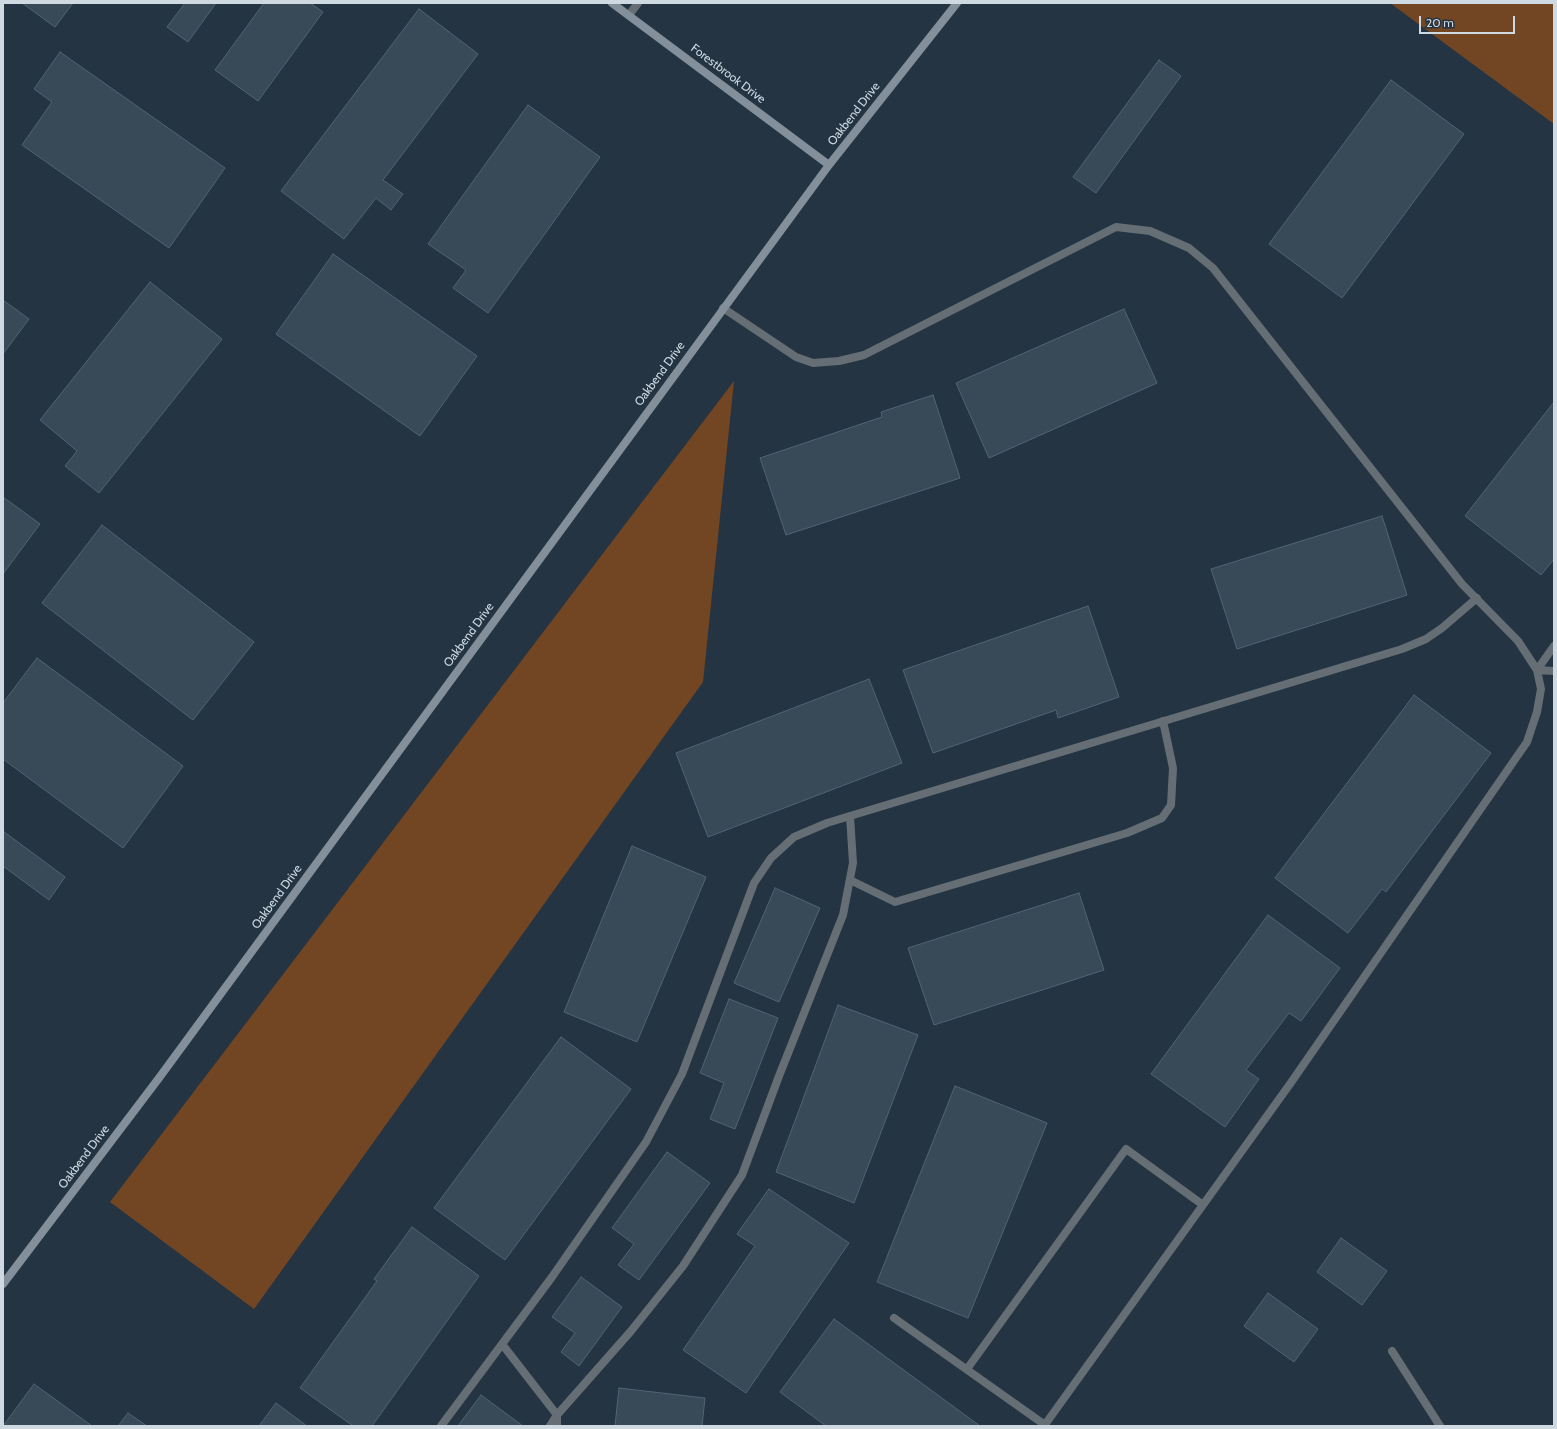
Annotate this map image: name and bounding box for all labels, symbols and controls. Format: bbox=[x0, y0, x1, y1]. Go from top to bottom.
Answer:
scale bar bbox=[1421, 8, 1517, 34]
text: 20 m bbox=[1426, 15, 1454, 30]
street label: Forestbrook Drive bbox=[688, 41, 768, 107]
street label: Oakbend Drive bbox=[825, 80, 883, 148]
street label: Oakbend Drive bbox=[632, 339, 688, 409]
street label: Oakbend Drive bbox=[441, 600, 497, 670]
street label: Oakbend Drive bbox=[249, 862, 305, 932]
street label: Oakbend Drive bbox=[55, 1122, 113, 1192]

